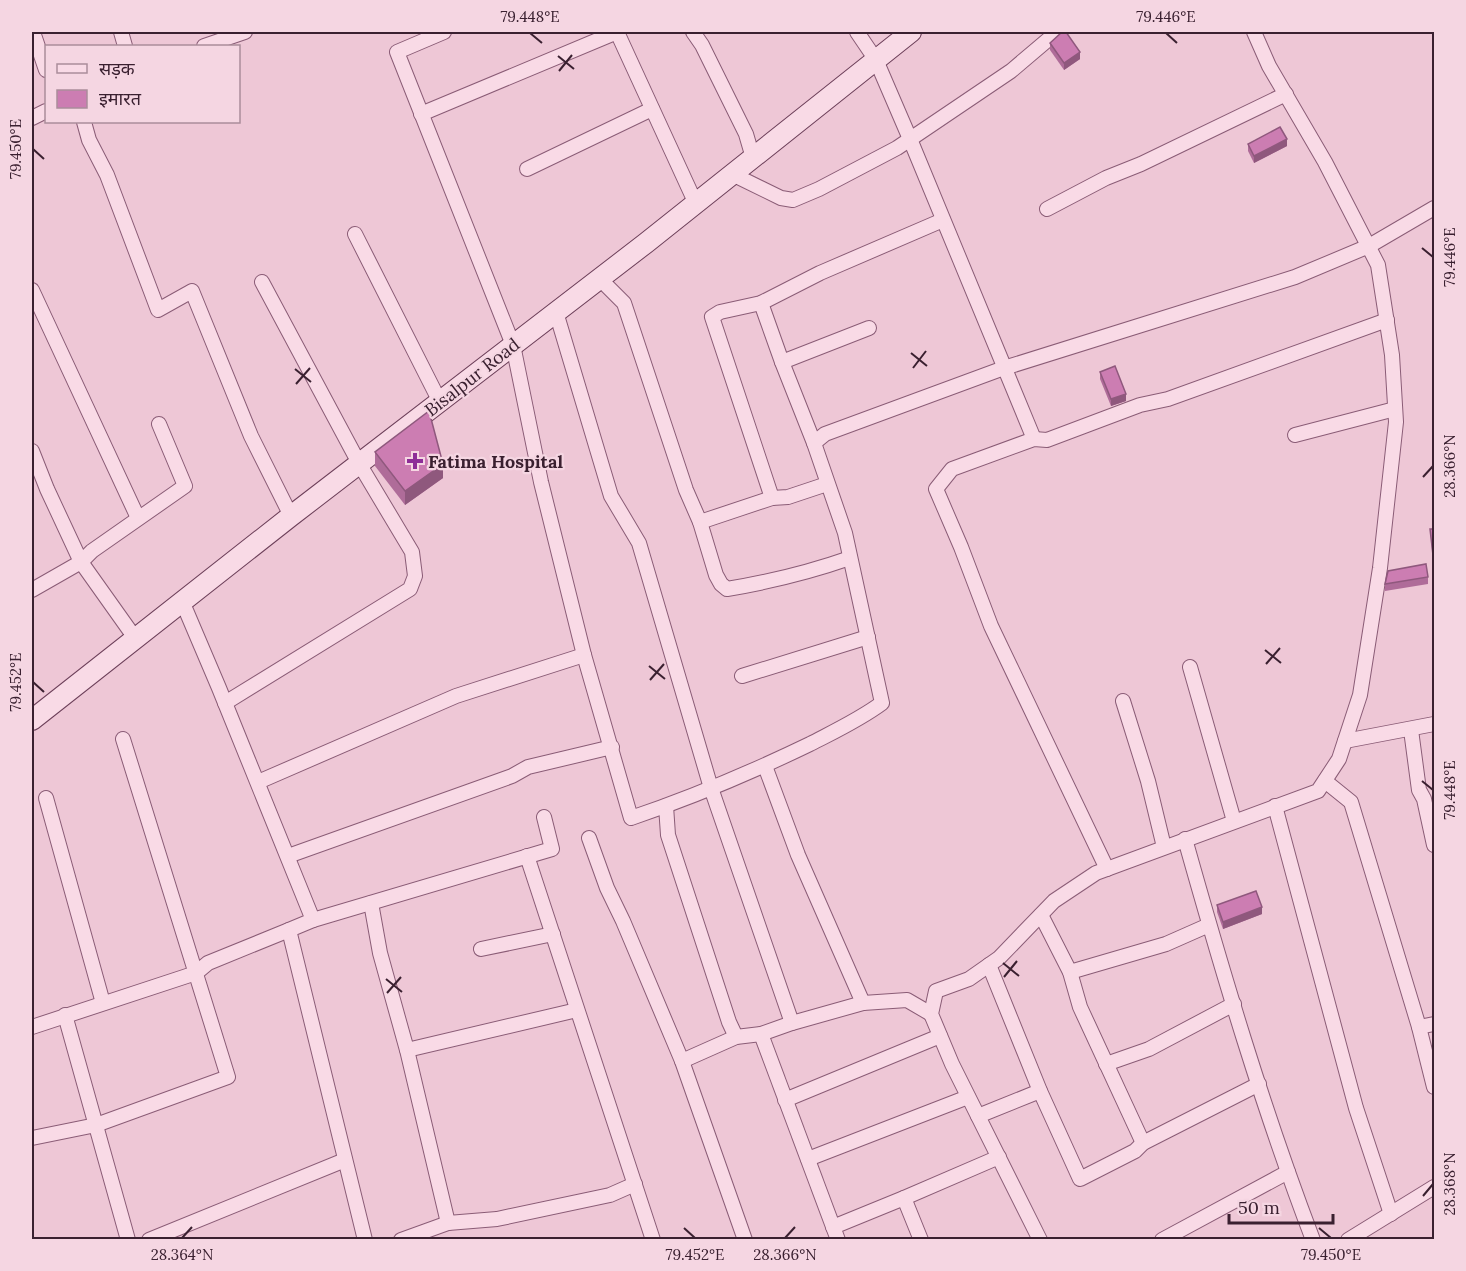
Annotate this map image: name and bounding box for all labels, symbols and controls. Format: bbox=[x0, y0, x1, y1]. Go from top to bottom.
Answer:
text: 79.448°E bbox=[500, 7, 560, 26]
text: 79.446°E bbox=[1136, 7, 1196, 26]
legend bbox=[45, 45, 240, 123]
text: सड़क bbox=[99, 57, 136, 80]
text: इमारत bbox=[99, 87, 142, 110]
text: 79.450°E bbox=[6, 119, 25, 179]
text: 79.446°E bbox=[1440, 227, 1459, 287]
street label: Bisalpur Road bbox=[420, 333, 524, 421]
text: 28.366°N bbox=[1440, 434, 1459, 498]
place label: Fatima Hospital bbox=[428, 450, 563, 473]
marker: Fatima Hospital bbox=[406, 452, 424, 470]
text: 79.452°E bbox=[6, 653, 25, 711]
text: 79.448°E bbox=[1440, 760, 1459, 820]
text: 28.368°N bbox=[1440, 1152, 1459, 1216]
scale bar bbox=[1229, 1187, 1332, 1225]
text: 50 m bbox=[1238, 1196, 1280, 1219]
text: 28.364°N bbox=[151, 1245, 213, 1264]
text: 79.452°E bbox=[666, 1245, 724, 1264]
text: 28.366°N bbox=[753, 1245, 817, 1264]
text: 79.450°E bbox=[1301, 1245, 1361, 1264]

